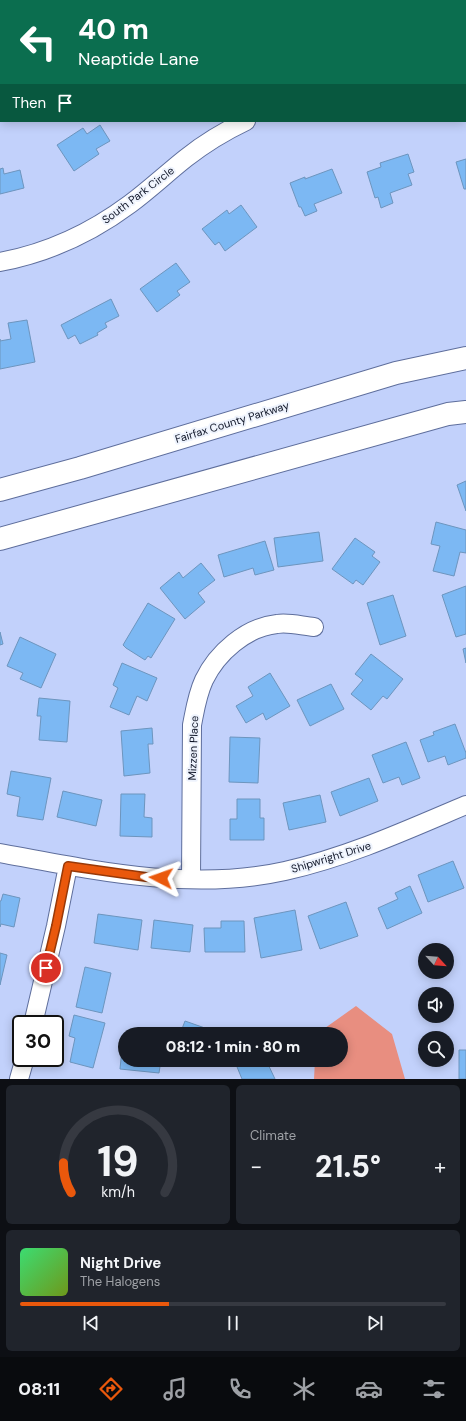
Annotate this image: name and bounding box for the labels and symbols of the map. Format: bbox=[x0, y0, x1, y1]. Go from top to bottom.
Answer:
street label: South Park Circle bbox=[99, 163, 177, 227]
street label: Fairfax County Parkway bbox=[173, 398, 291, 446]
street label: Mizzen Place bbox=[185, 715, 201, 781]
street label: Shipwright Drive bbox=[289, 838, 373, 876]
position arrow bbox=[140, 857, 182, 899]
north arrow bbox=[418, 943, 454, 979]
pin bbox=[29, 951, 63, 985]
speed limit sign: 30 bbox=[12, 1015, 64, 1067]

